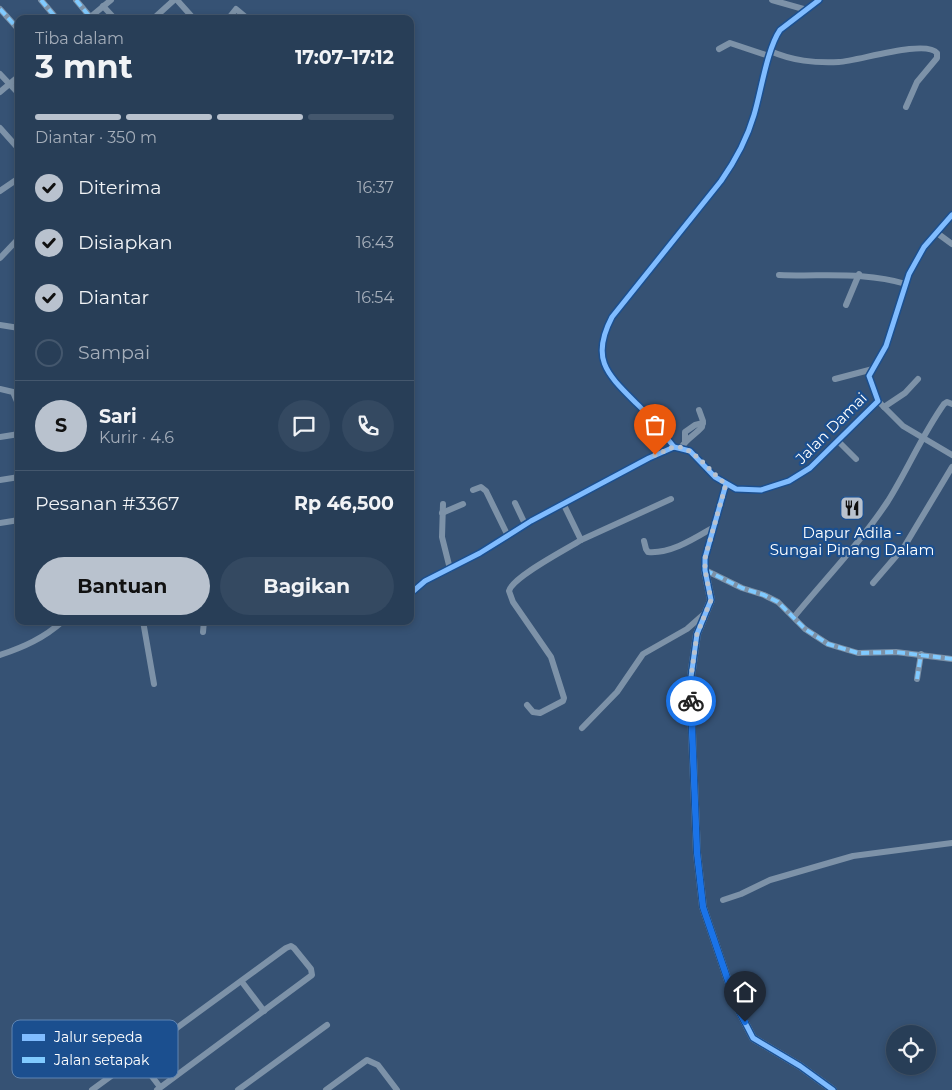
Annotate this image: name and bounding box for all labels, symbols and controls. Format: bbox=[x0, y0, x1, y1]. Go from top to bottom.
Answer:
text: Tiba dalam bbox=[35, 29, 124, 48]
text: 17:07–17:12 bbox=[295, 46, 394, 69]
text: 3 mnt bbox=[35, 47, 133, 86]
text: Diantar · 350 m bbox=[35, 128, 157, 147]
icon: check bbox=[35, 174, 63, 202]
text: Diterima bbox=[78, 176, 161, 199]
text: 16:37 bbox=[357, 178, 394, 197]
icon: check bbox=[35, 229, 63, 257]
text: Disiapkan bbox=[78, 231, 173, 254]
text: 16:43 bbox=[356, 233, 394, 252]
icon: check bbox=[35, 284, 63, 312]
text: Diantar bbox=[78, 286, 149, 309]
text: 16:54 bbox=[355, 288, 394, 307]
text: Sampai bbox=[78, 341, 150, 364]
street label: Jalan Damai bbox=[791, 388, 871, 468]
button: chat bbox=[278, 400, 330, 452]
button: phone bbox=[342, 400, 394, 452]
pin bbox=[634, 404, 676, 455]
text: Sari bbox=[99, 405, 137, 428]
icon: bag bbox=[641, 411, 669, 439]
text: S bbox=[55, 414, 67, 437]
text: Kurir · 4.6 bbox=[99, 428, 174, 447]
text: Pesanan #3367 bbox=[35, 492, 179, 515]
text: Rp 46,500 bbox=[294, 492, 394, 515]
restaurant icon: Dapur Adila - Sungai Pinang Dalam bbox=[839, 495, 865, 521]
place label: Dapur Adila - Sungai Pinang Dalam bbox=[770, 523, 934, 559]
button: Bantuan bbox=[35, 557, 210, 615]
button: Bagikan bbox=[220, 557, 394, 615]
courier bbox=[666, 676, 716, 726]
icon: bike bbox=[677, 687, 705, 715]
pin bbox=[724, 971, 766, 1022]
icon: home bbox=[731, 978, 759, 1006]
legend bbox=[12, 1020, 178, 1078]
map controls bbox=[886, 1025, 936, 1075]
button: locate bbox=[886, 1025, 936, 1075]
text: Jalur sepeda bbox=[53, 1028, 143, 1046]
text: Jalan setapak bbox=[53, 1051, 150, 1069]

